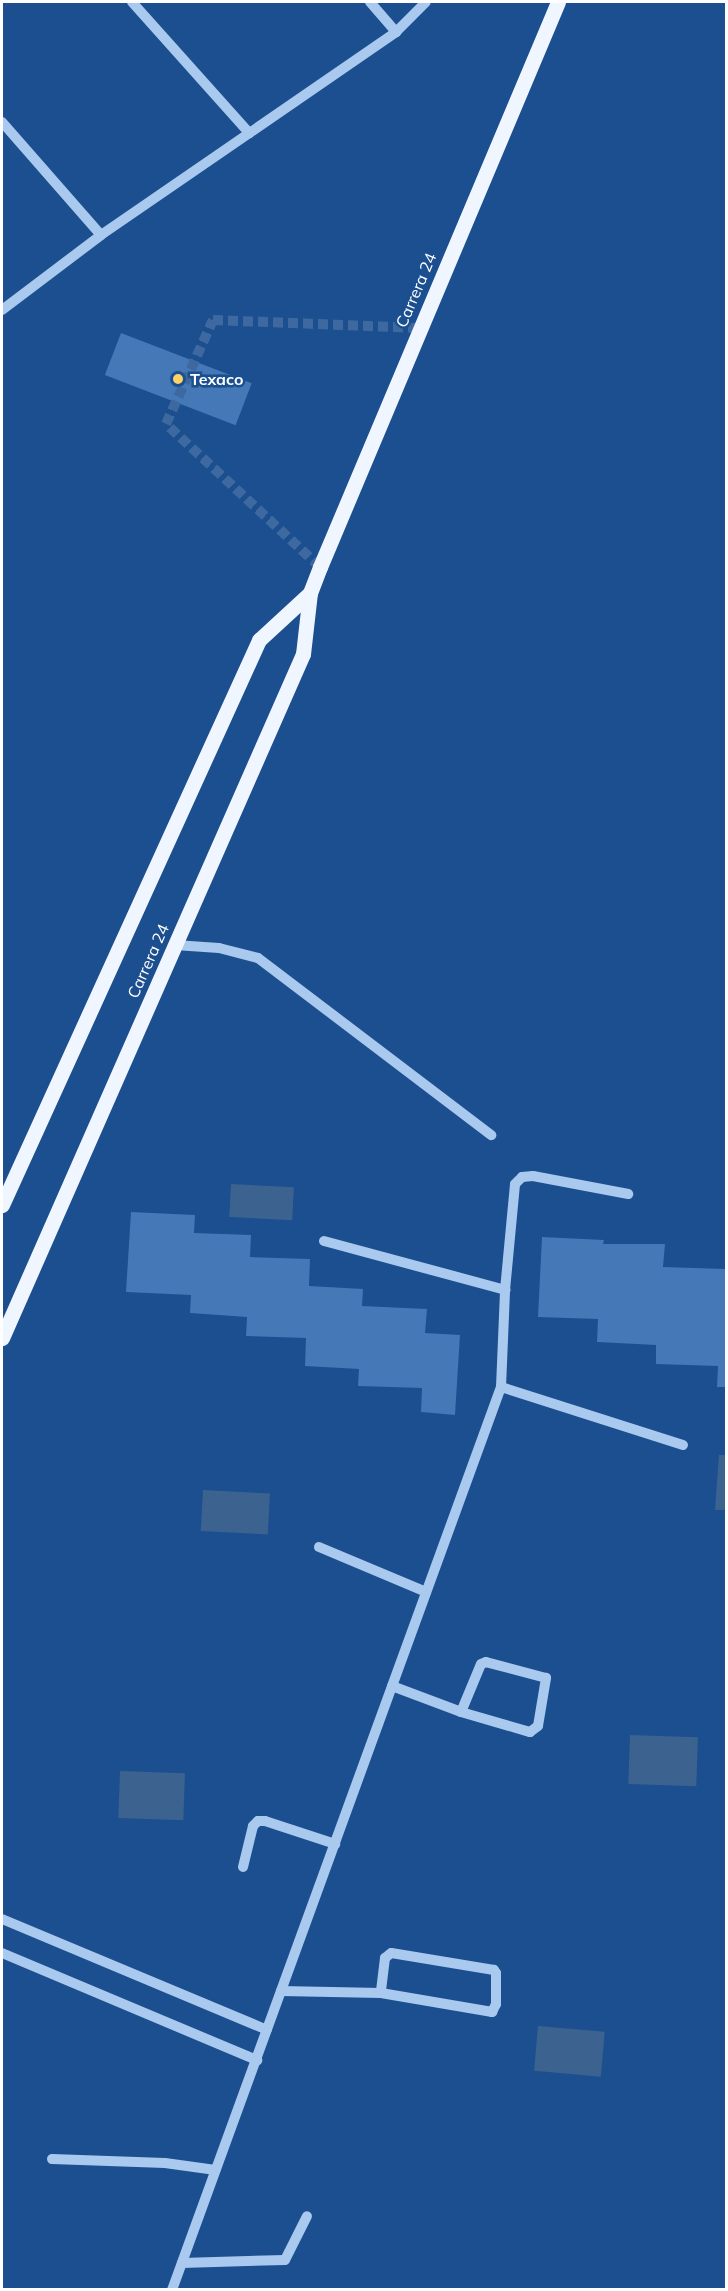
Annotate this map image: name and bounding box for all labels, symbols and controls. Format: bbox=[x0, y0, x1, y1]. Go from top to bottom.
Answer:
street label: Carrera 24 bbox=[392, 250, 440, 330]
place label: Texaco bbox=[190, 369, 243, 389]
marker: Texaco bbox=[171, 372, 185, 386]
street label: Carrera 24 bbox=[123, 921, 173, 1001]

